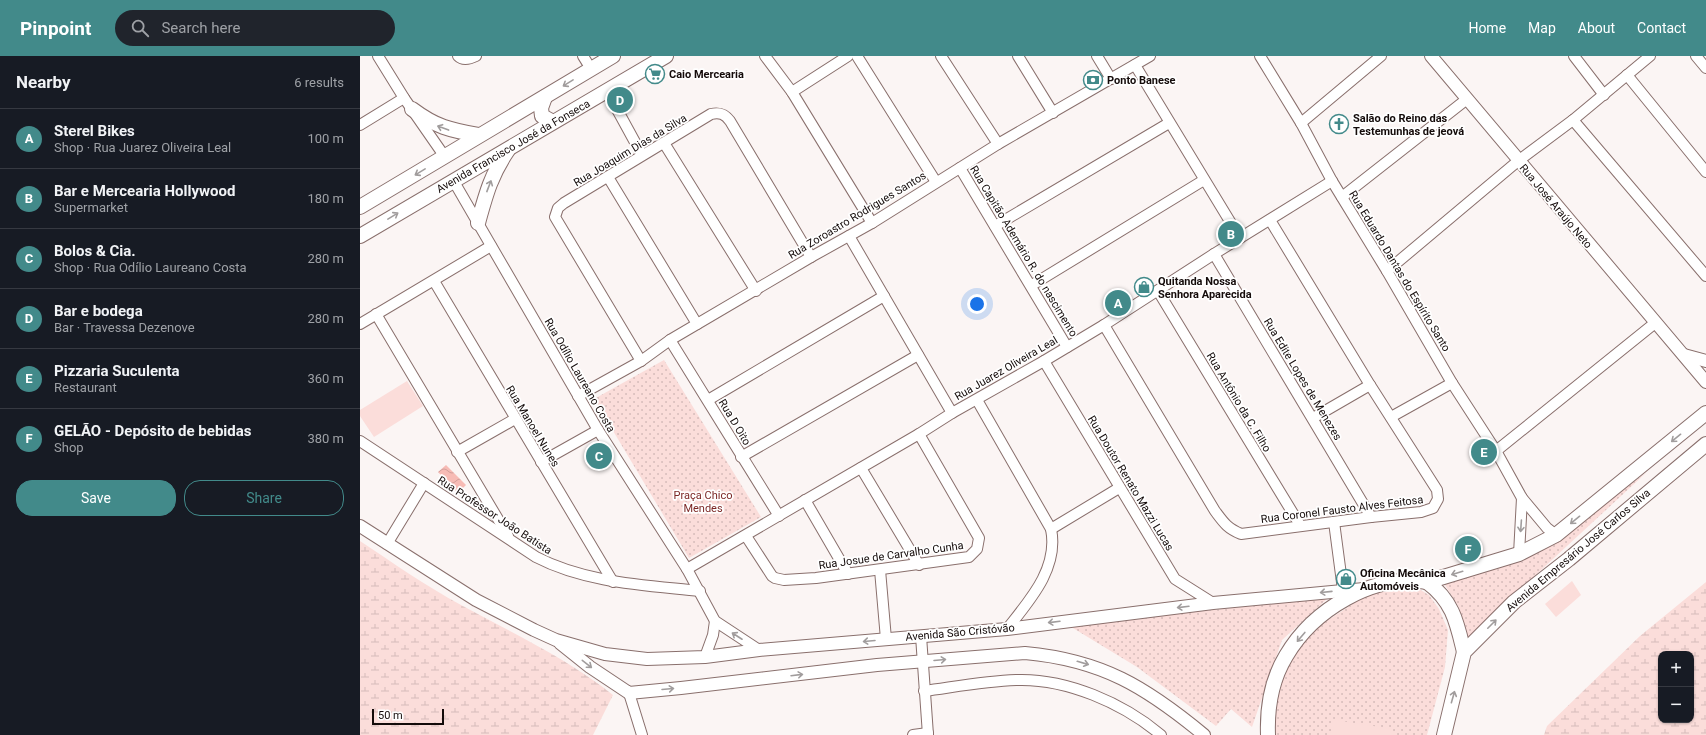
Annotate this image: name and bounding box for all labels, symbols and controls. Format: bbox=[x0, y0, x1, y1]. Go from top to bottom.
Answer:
search box bbox=[115, 10, 395, 46]
text: Pinpoint bbox=[20, 17, 91, 40]
icon: search bbox=[129, 17, 151, 39]
text: Search here bbox=[161, 19, 240, 37]
text: Home bbox=[1468, 20, 1506, 36]
text: Map bbox=[1528, 20, 1556, 36]
text: About bbox=[1578, 20, 1615, 36]
text: Contact bbox=[1637, 20, 1686, 36]
supermarket icon: Caio Mercearia bbox=[644, 63, 666, 85]
place label: Caio Mercearia bbox=[669, 68, 744, 81]
bank icon: Ponto Banese bbox=[1082, 69, 1104, 91]
text: Nearby bbox=[16, 72, 71, 92]
place label: Ponto Banese bbox=[1107, 74, 1176, 87]
text: 6 results bbox=[294, 75, 344, 90]
one-way arrow bbox=[562, 80, 574, 88]
pin: D bbox=[607, 85, 633, 115]
street label: Avenida Francisco José da Fonseca bbox=[434, 97, 592, 196]
street label: Rua Joaquim Dias da Silva bbox=[571, 111, 689, 189]
place label: Salão do Reino das Testemunhas de jeová bbox=[1353, 112, 1464, 138]
church icon: Salão do Reino das Testemunhas de jeová bbox=[1328, 113, 1350, 135]
text: Sterel Bikes bbox=[54, 122, 135, 140]
one-way arrow bbox=[437, 123, 449, 131]
text: A bbox=[25, 131, 33, 146]
text: 100 m bbox=[307, 131, 344, 146]
text: Shop · Rua Juarez Oliveira Leal bbox=[54, 140, 231, 155]
street label: Rua José Araújo Neto bbox=[1517, 162, 1595, 251]
street label: Rua Capitão Ademário R. do nascimento bbox=[967, 163, 1080, 339]
one-way arrow bbox=[414, 168, 426, 176]
street label: Rua Zoroastro Rodrigues Santos bbox=[786, 169, 929, 262]
one-way arrow bbox=[485, 180, 493, 192]
text: Bar e Mercearia Hollywood bbox=[54, 182, 235, 200]
street label: Rua Eduardo Dantas do Espírito Santo bbox=[1346, 188, 1453, 354]
text: B bbox=[25, 191, 33, 206]
text: 180 m bbox=[307, 191, 344, 206]
text: Supermarket bbox=[54, 200, 128, 215]
one-way arrow bbox=[387, 212, 399, 220]
pin: B bbox=[1218, 219, 1244, 249]
text: Bolos & Cia. bbox=[54, 242, 136, 260]
text: C bbox=[25, 251, 33, 266]
text: 280 m bbox=[307, 251, 344, 266]
text: Shop · Rua Odílio Laureano Costa bbox=[54, 260, 247, 275]
place label: Quitanda Nossa Senhora Aparecida bbox=[1158, 275, 1252, 301]
shop icon: Quitanda Nossa Senhora Aparecida bbox=[1133, 276, 1155, 298]
pin: A bbox=[1105, 288, 1131, 318]
your location bbox=[967, 294, 987, 314]
text: Bar e bodega bbox=[54, 302, 143, 320]
text: D bbox=[25, 311, 33, 326]
text: 280 m bbox=[307, 311, 344, 326]
street label: Rua Odílio Laureano Costa bbox=[542, 316, 618, 435]
street label: Rua Edite Lopes de Menezes bbox=[1261, 316, 1344, 443]
text: Bar · Travessa Dezenove bbox=[54, 320, 195, 335]
street label: Rua Juarez Oliveira Leal bbox=[952, 334, 1060, 403]
street label: Rua Antônio da C. Filho bbox=[1204, 350, 1273, 454]
text: Pizzaria Suculenta bbox=[54, 362, 180, 380]
text: E bbox=[25, 371, 33, 386]
text: 360 m bbox=[307, 371, 344, 386]
text: Restaurant bbox=[54, 380, 117, 395]
street label: Rua Manoel Nunes bbox=[503, 383, 562, 469]
street label: Rua D Oito bbox=[716, 397, 753, 448]
street label: Rua Doutor Renato Mazzi Lucas bbox=[1085, 413, 1176, 554]
text: GELÃO - Depósito de bebidas bbox=[54, 422, 251, 440]
text: F bbox=[25, 431, 33, 446]
text: 380 m bbox=[307, 431, 344, 446]
one-way arrow bbox=[1670, 433, 1681, 442]
pin: E bbox=[1471, 437, 1497, 467]
text: Shop bbox=[54, 440, 84, 455]
pin: C bbox=[586, 441, 612, 471]
street label: Rua Professor João Batista bbox=[435, 474, 554, 557]
button: Save bbox=[16, 480, 176, 516]
button: Share bbox=[184, 480, 344, 516]
street label: Avenida Empresário José Carlos Silva bbox=[1504, 486, 1653, 615]
park label: Praça Chico Mendes bbox=[674, 489, 732, 515]
street label: Rua Coronel Fausto Alves Feitosa bbox=[1260, 493, 1424, 526]
one-way arrow bbox=[1569, 515, 1580, 524]
one-way arrow bbox=[1517, 519, 1524, 532]
pin: F bbox=[1455, 534, 1481, 564]
street label: Rua Josue de Carvalho Cunha bbox=[818, 539, 964, 572]
place label: Oficina Mecânica Automóveis bbox=[1360, 567, 1446, 593]
shop icon: Oficina Mecânica Automóveis bbox=[1335, 568, 1357, 590]
one-way arrow bbox=[1451, 570, 1464, 577]
one-way arrow bbox=[1320, 588, 1333, 595]
one-way arrow bbox=[1177, 603, 1190, 610]
one-way arrow bbox=[1048, 618, 1061, 626]
one-way arrow bbox=[1487, 619, 1496, 629]
street label: Avenida São Cristóvão bbox=[905, 621, 1015, 644]
one-way arrow bbox=[1296, 631, 1305, 642]
one-way arrow bbox=[732, 632, 743, 640]
one-way arrow bbox=[863, 637, 876, 644]
map controls bbox=[1658, 651, 1694, 723]
button: + bbox=[1658, 651, 1694, 687]
one-way arrow bbox=[933, 656, 946, 663]
one-way arrow bbox=[581, 660, 592, 669]
one-way arrow bbox=[1076, 660, 1089, 667]
one-way arrow bbox=[790, 671, 803, 678]
one-way arrow bbox=[661, 686, 674, 693]
button: − bbox=[1658, 687, 1694, 723]
one-way arrow bbox=[1450, 691, 1457, 704]
scale bar bbox=[372, 707, 444, 726]
text: 50 m bbox=[378, 709, 403, 722]

